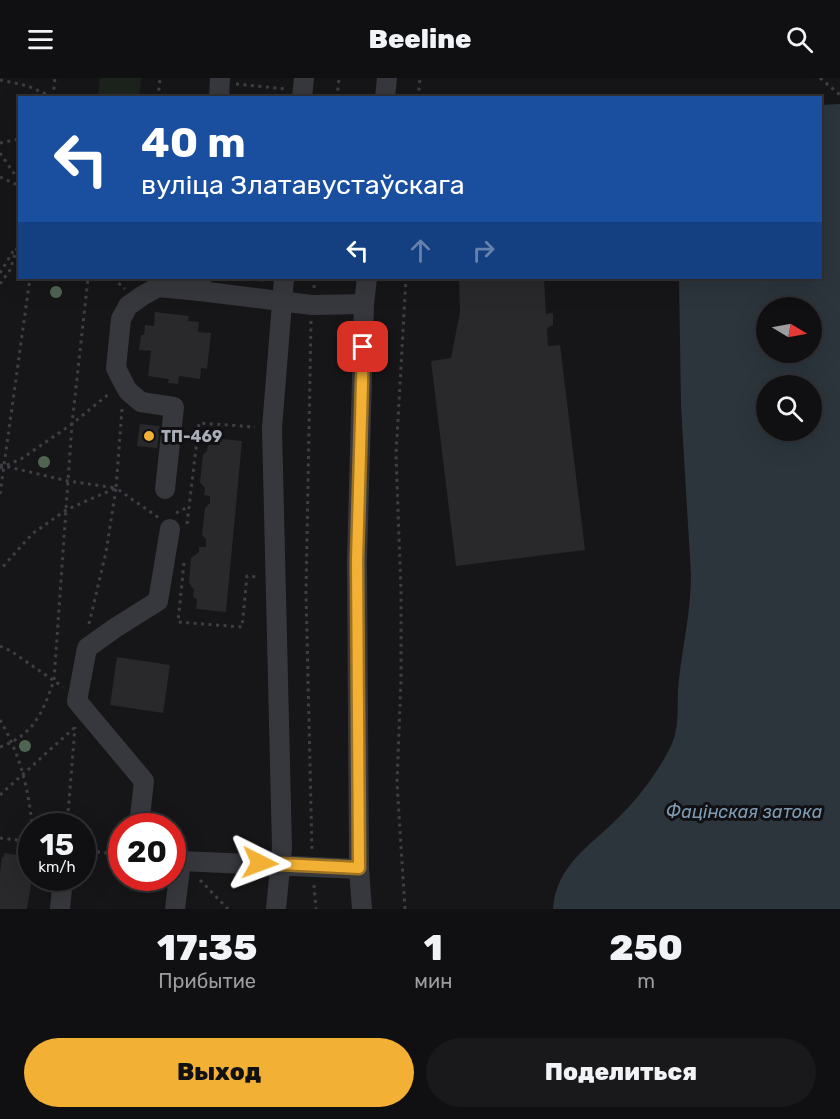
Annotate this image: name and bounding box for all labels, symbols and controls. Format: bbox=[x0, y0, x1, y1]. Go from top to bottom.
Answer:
icon: menu bbox=[24, 23, 57, 56]
text: Beeline bbox=[369, 23, 471, 55]
icon: search bbox=[783, 23, 816, 56]
text: 40 m bbox=[141, 118, 246, 168]
icon: left bbox=[42, 120, 120, 198]
text: вуліца Златавустаўскага bbox=[141, 169, 465, 201]
icon: left bbox=[341, 234, 374, 267]
icon: ahead bbox=[404, 234, 437, 267]
icon: right bbox=[467, 234, 500, 267]
north arrow bbox=[756, 297, 822, 363]
map controls bbox=[756, 297, 822, 441]
pin bbox=[337, 321, 388, 372]
icon: arrive bbox=[346, 330, 379, 363]
button: search bbox=[756, 375, 822, 441]
place label: ТП-469 bbox=[161, 427, 222, 446]
marker: ТП-469 bbox=[142, 429, 156, 443]
water label: Фацінская затока bbox=[666, 801, 823, 823]
speed limit sign: 20 bbox=[108, 813, 186, 891]
text: 15 bbox=[40, 827, 74, 863]
position arrow bbox=[228, 831, 292, 895]
text: km/h bbox=[38, 858, 76, 876]
text: 17:35 bbox=[157, 926, 257, 969]
text: 1 bbox=[424, 926, 443, 969]
text: 250 bbox=[609, 926, 683, 969]
text: Прибытие bbox=[158, 969, 256, 993]
text: мин bbox=[414, 969, 452, 993]
text: m bbox=[637, 969, 655, 993]
button: Выход bbox=[24, 1038, 414, 1107]
button: Поделиться bbox=[426, 1038, 816, 1107]

